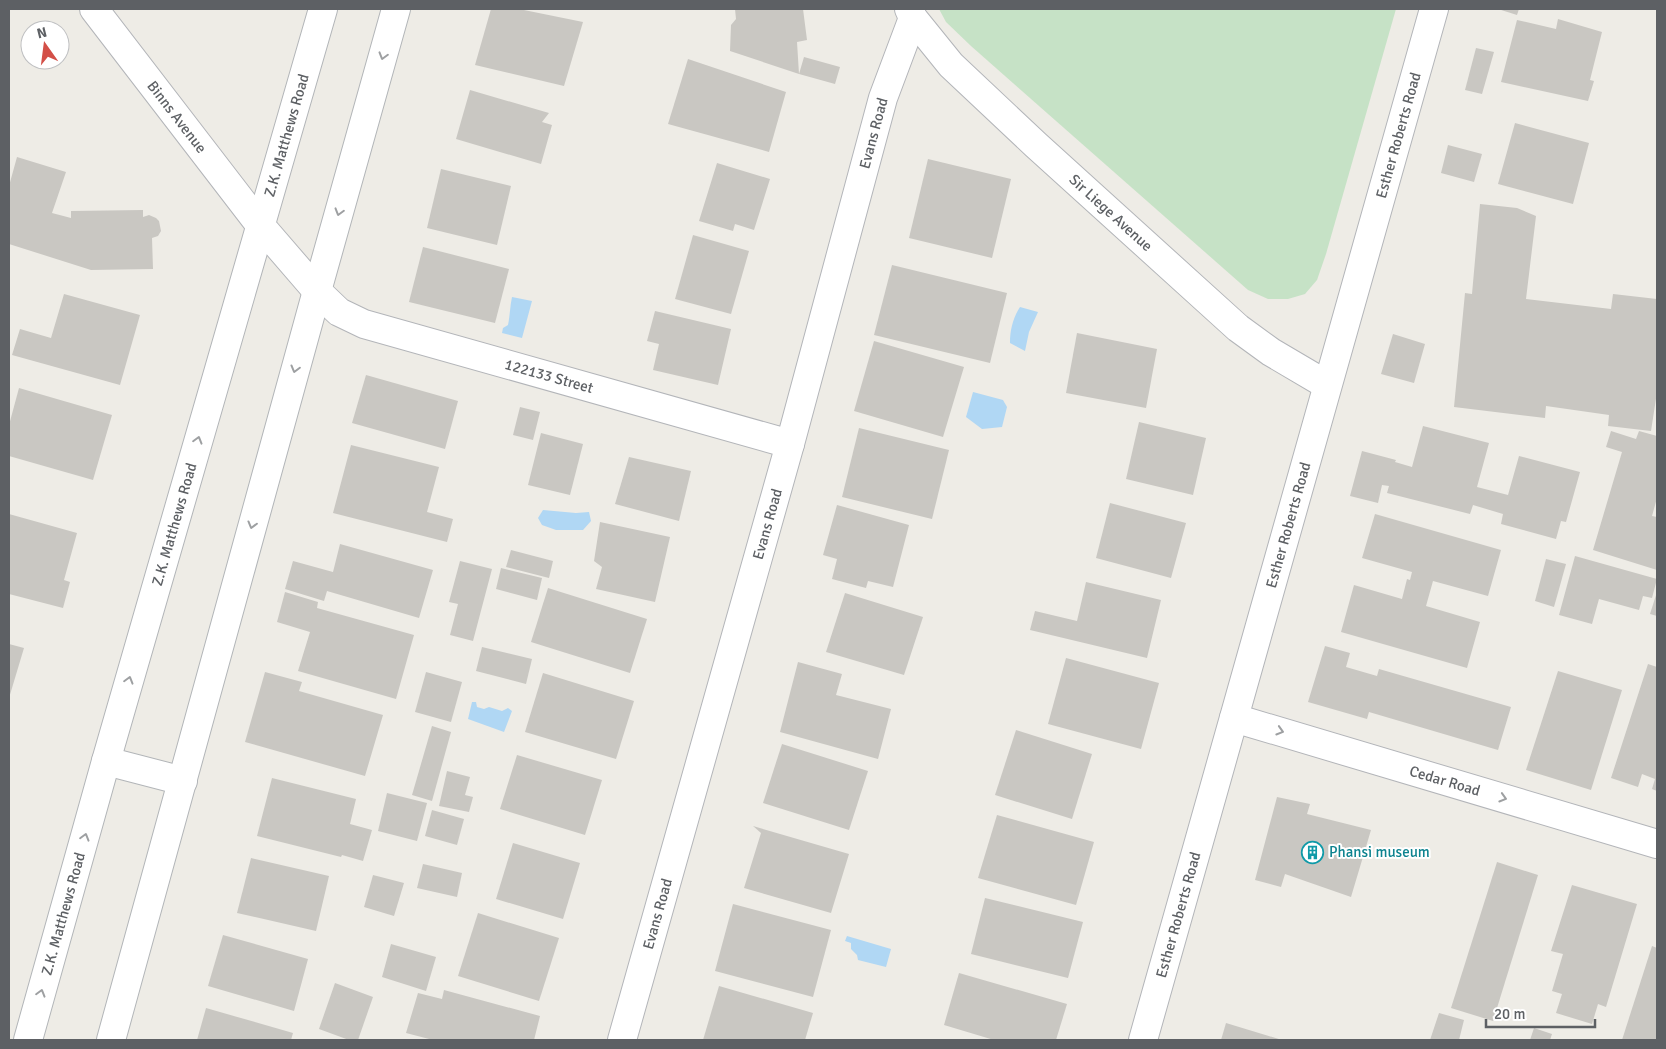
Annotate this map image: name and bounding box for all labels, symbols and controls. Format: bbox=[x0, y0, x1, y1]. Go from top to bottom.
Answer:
north arrow bbox=[20, 20, 70, 70]
text: N bbox=[35, 23, 49, 42]
one-way arrow bbox=[379, 51, 389, 59]
street label: Esther Roberts Road bbox=[1372, 70, 1425, 200]
street label: Z.K. Matthews Road bbox=[260, 72, 313, 199]
street label: Binns Avenue bbox=[143, 77, 210, 157]
street label: Evans Road bbox=[855, 96, 892, 171]
street label: Sir Liege Avenue bbox=[1065, 171, 1156, 255]
one-way arrow bbox=[334, 208, 345, 216]
street label: 122133 Street bbox=[503, 355, 595, 397]
one-way arrow bbox=[291, 364, 301, 372]
one-way arrow bbox=[193, 437, 203, 445]
street label: Esther Roberts Road bbox=[1262, 460, 1315, 590]
street label: Z.K. Matthews Road bbox=[148, 461, 201, 588]
street label: Evans Road bbox=[749, 487, 786, 562]
one-way arrow bbox=[248, 521, 258, 529]
one-way arrow bbox=[123, 676, 134, 685]
one-way arrow bbox=[1276, 726, 1284, 736]
street label: Cedar Road bbox=[1407, 762, 1482, 800]
one-way arrow bbox=[1499, 792, 1507, 802]
one-way arrow bbox=[79, 833, 89, 841]
building icon: Phansi museum bbox=[1301, 840, 1325, 864]
place label: Phansi museum bbox=[1329, 843, 1430, 861]
street label: Z.K. Matthews Road bbox=[38, 850, 89, 977]
street label: Esther Roberts Road bbox=[1152, 850, 1205, 980]
street label: Evans Road bbox=[639, 876, 676, 951]
one-way arrow bbox=[36, 990, 46, 998]
scale bar bbox=[1486, 996, 1595, 1028]
text: 20 m bbox=[1494, 1005, 1525, 1023]

